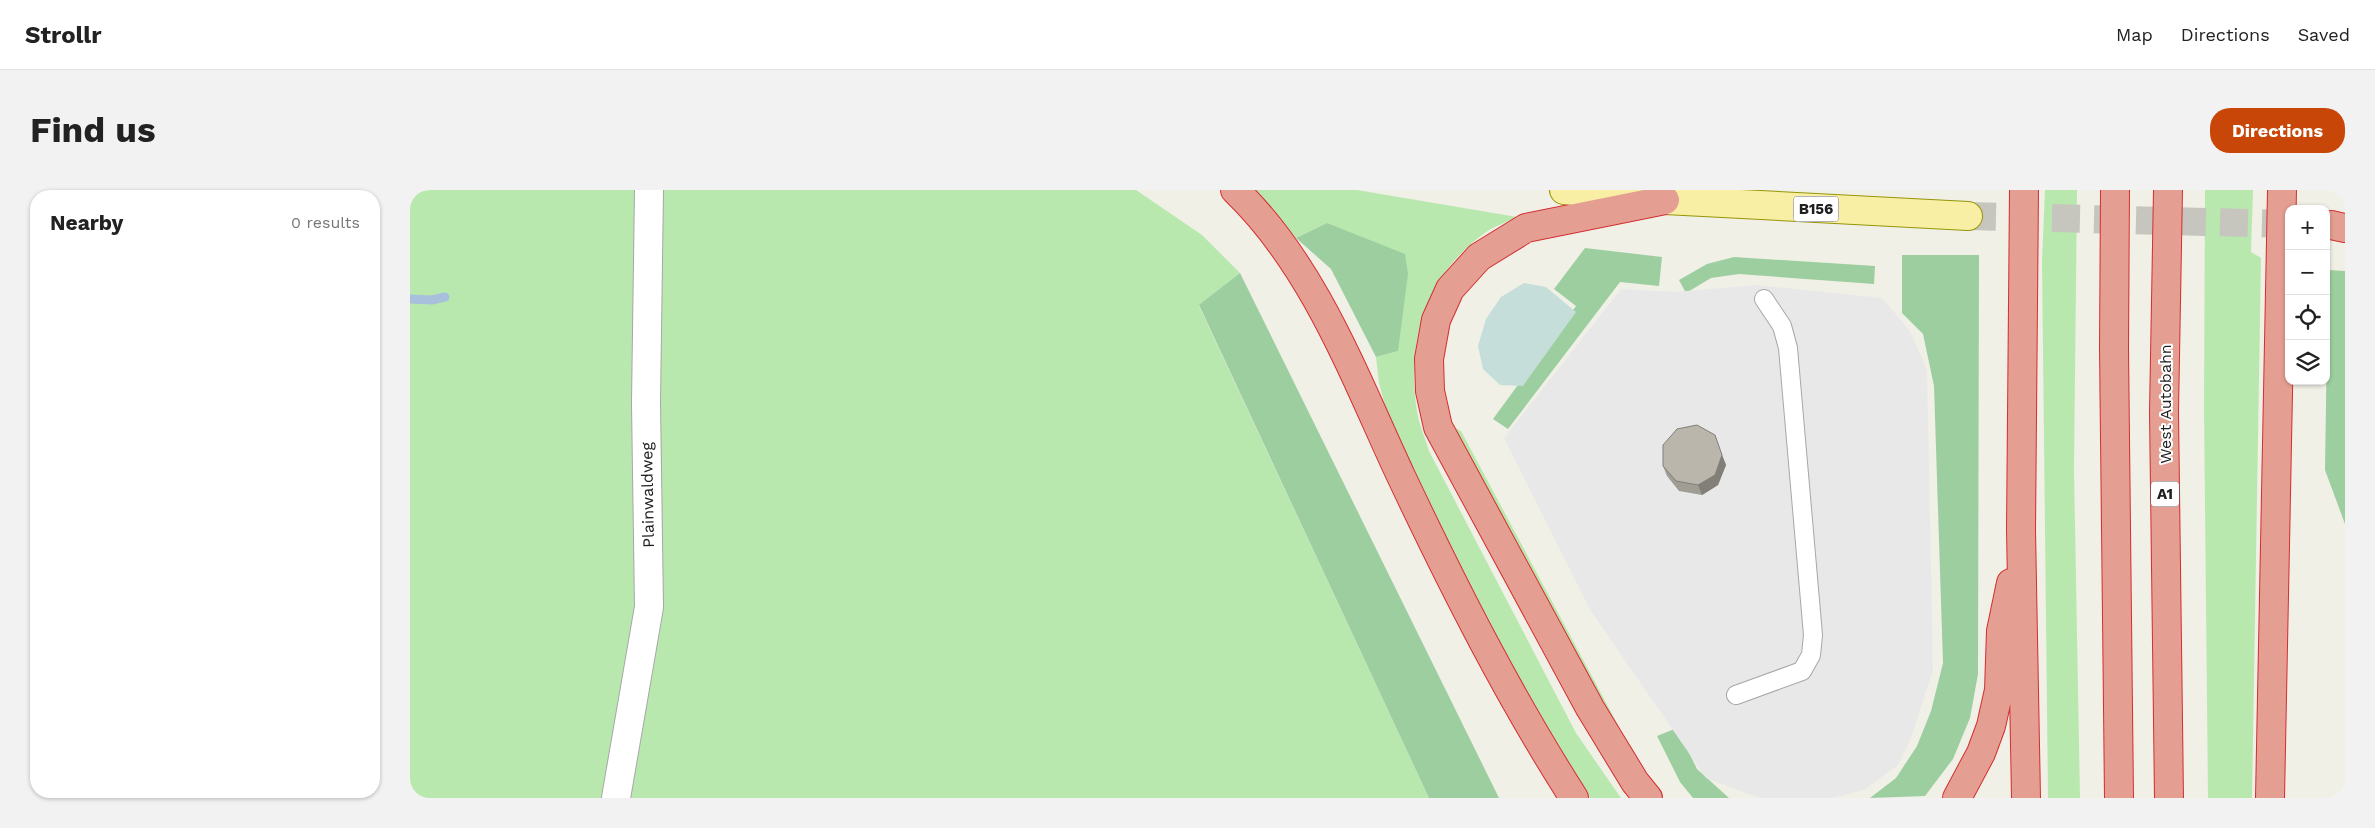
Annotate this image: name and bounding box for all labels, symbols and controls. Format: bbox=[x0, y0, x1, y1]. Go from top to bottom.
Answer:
text: Strollr bbox=[25, 21, 102, 49]
text: Map bbox=[2116, 24, 2153, 45]
text: Directions bbox=[2181, 24, 2270, 45]
text: Saved bbox=[2298, 24, 2350, 45]
button: Directions bbox=[2210, 108, 2345, 153]
text: Find us bbox=[30, 109, 156, 151]
road number: B156 bbox=[1794, 196, 1838, 222]
map controls bbox=[2285, 205, 2330, 385]
button: + bbox=[2285, 205, 2330, 250]
text: Nearby bbox=[50, 210, 123, 235]
text: 0 results bbox=[291, 213, 360, 232]
button: − bbox=[2285, 250, 2330, 295]
button: locate bbox=[2285, 295, 2330, 340]
button: layers bbox=[2285, 340, 2330, 385]
street label: West Autobahn bbox=[2156, 344, 2175, 464]
street label: Plainwaldweg bbox=[637, 441, 658, 548]
road number: A1 bbox=[2151, 482, 2179, 506]

